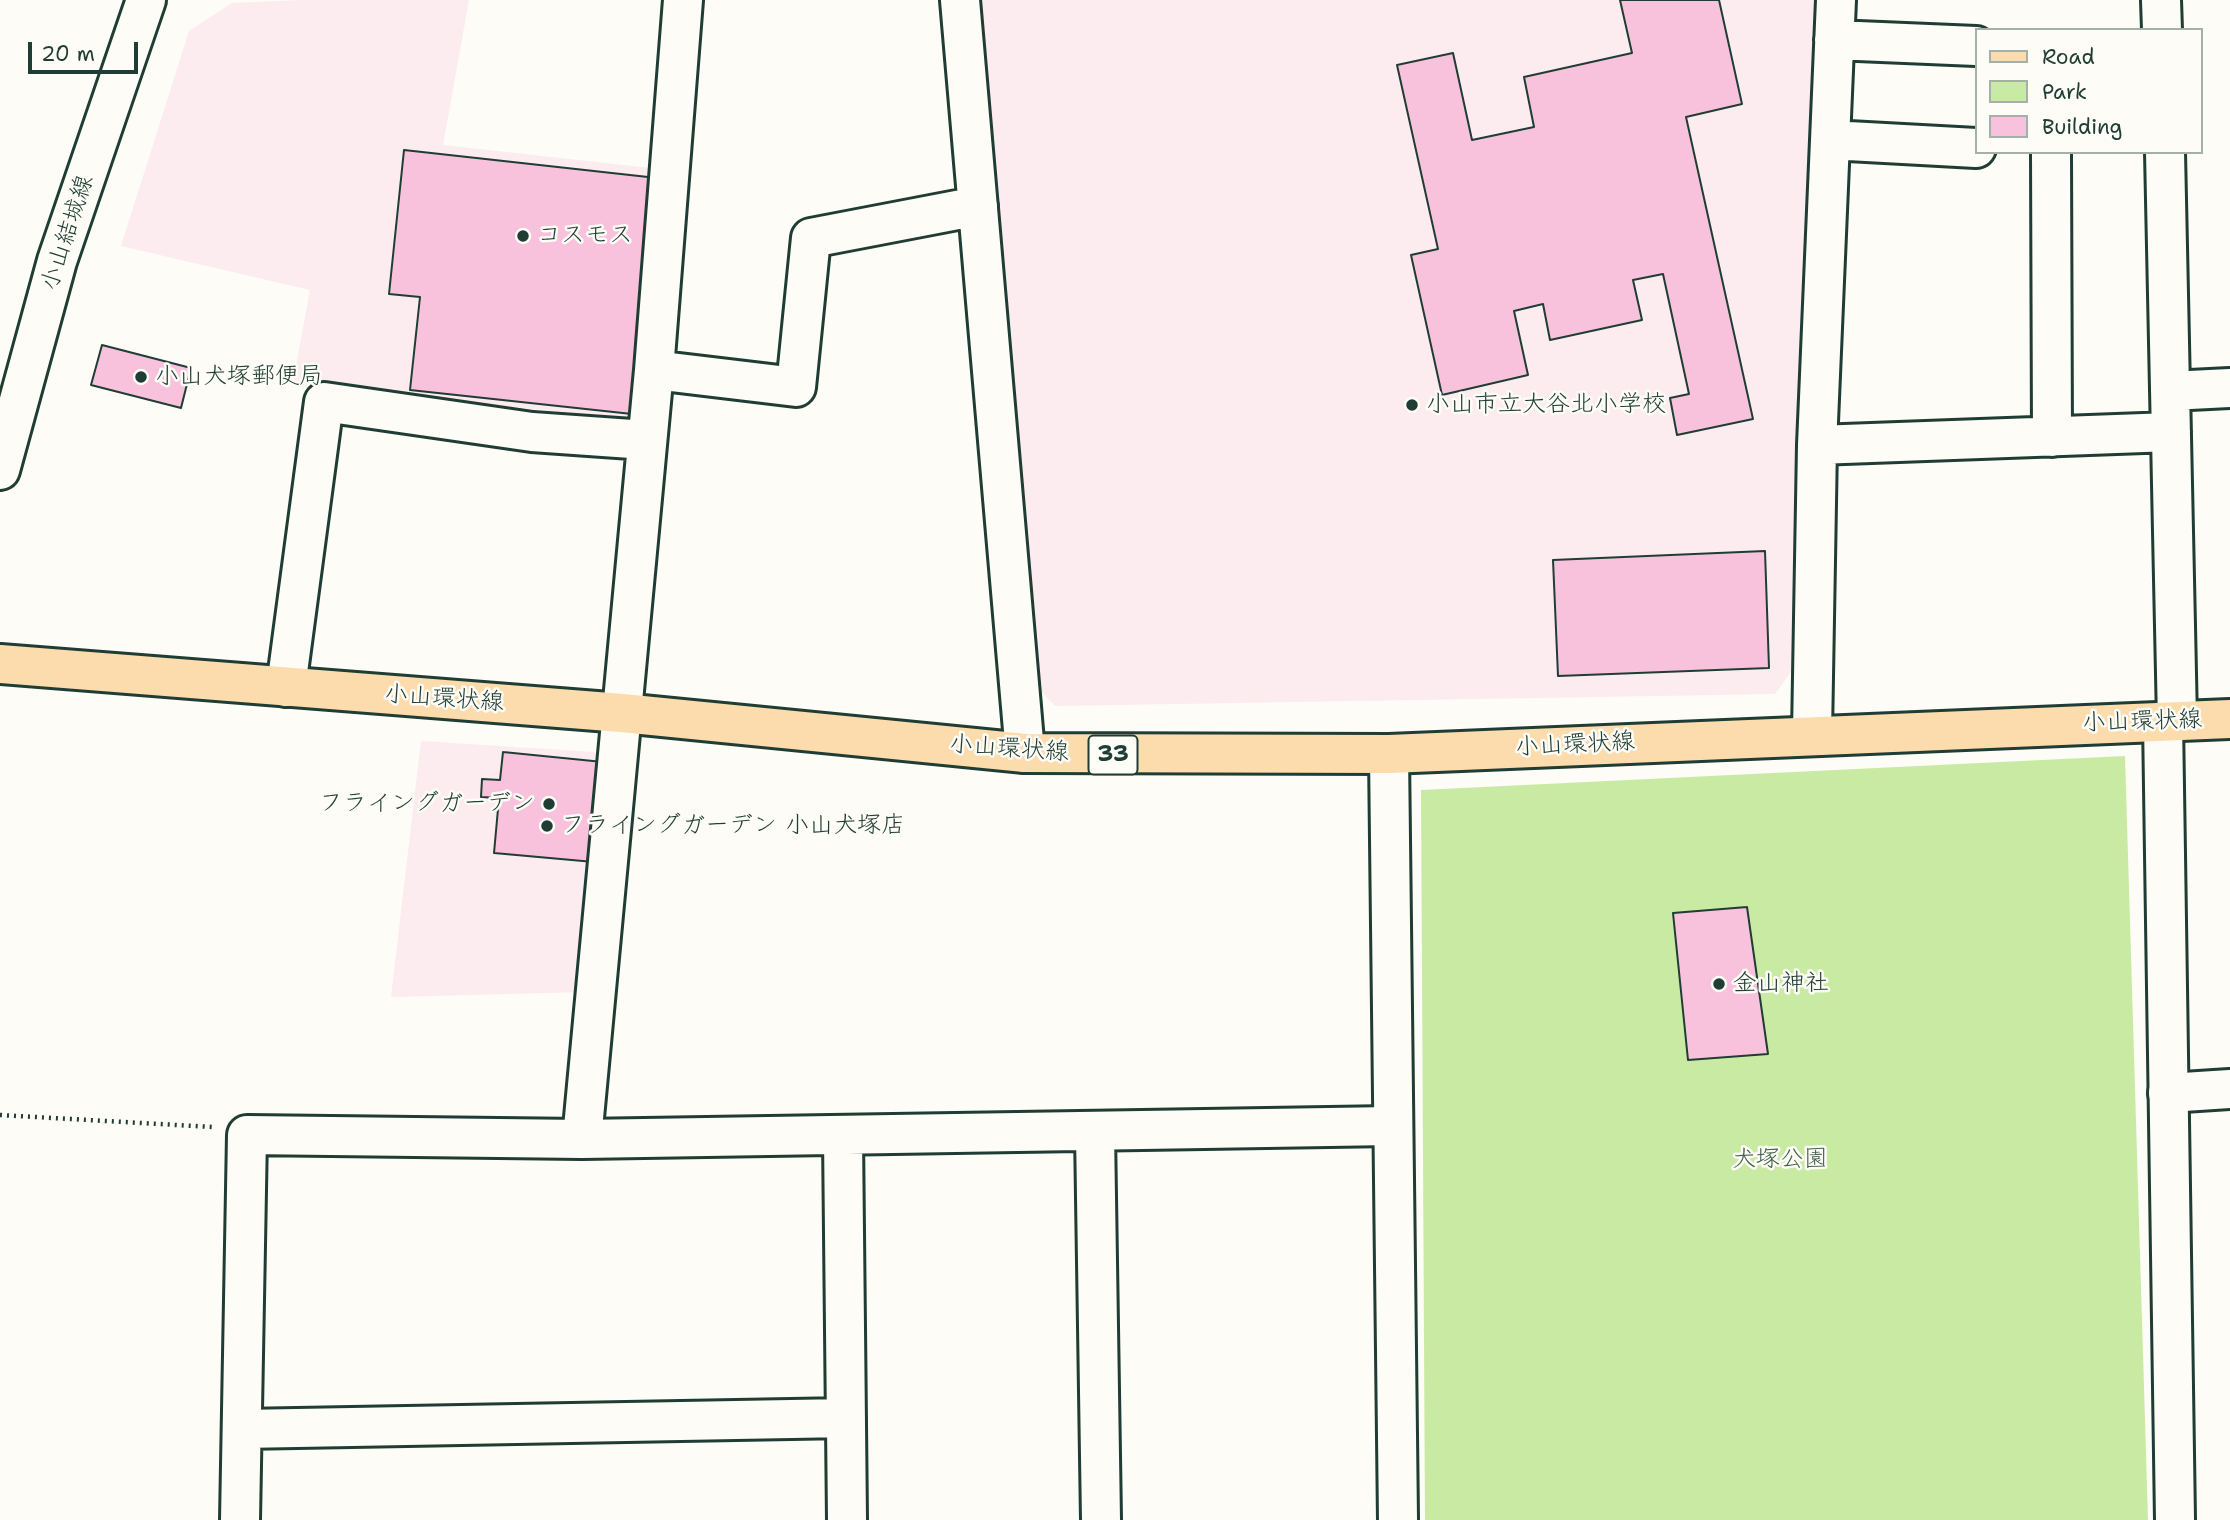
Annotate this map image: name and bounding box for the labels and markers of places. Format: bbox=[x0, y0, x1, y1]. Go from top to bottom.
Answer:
place label: コスモス bbox=[537, 222, 633, 250]
marker: コスモス bbox=[515, 228, 531, 244]
place label: 小山犬塚郵便局 bbox=[155, 363, 323, 391]
marker: 小山犬塚郵便局 bbox=[133, 369, 149, 385]
place label: 小山市立大谷北小学校 bbox=[1426, 391, 1666, 419]
marker: 小山市立大谷北小学校 bbox=[1404, 397, 1420, 413]
place label: フライングガーデン bbox=[319, 790, 535, 818]
marker: フライングガーデン bbox=[541, 796, 557, 812]
place label: フライングガーデン 小山犬塚店 bbox=[561, 812, 905, 840]
marker: フライングガーデン 小山犬塚店 bbox=[539, 818, 555, 834]
place label: 金山神社 bbox=[1733, 970, 1829, 998]
marker: 金山神社 bbox=[1711, 976, 1727, 992]

